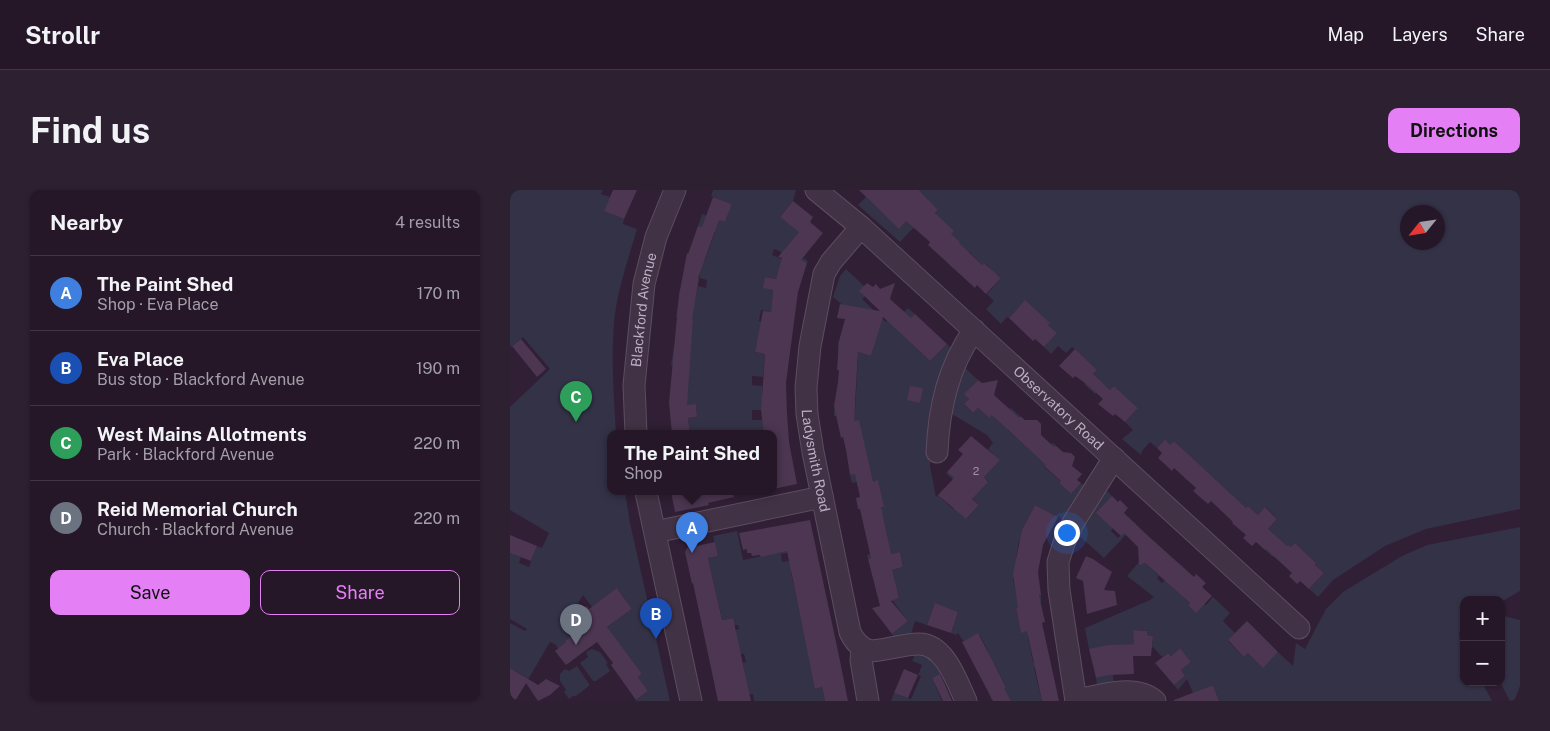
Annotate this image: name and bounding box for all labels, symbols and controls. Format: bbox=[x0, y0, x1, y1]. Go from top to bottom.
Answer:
text: Strollr bbox=[25, 21, 100, 49]
text: Map bbox=[1328, 24, 1364, 45]
text: Layers bbox=[1392, 24, 1448, 45]
text: Share bbox=[1476, 24, 1525, 45]
button: Directions bbox=[1388, 108, 1520, 153]
text: Find us bbox=[30, 110, 150, 151]
north arrow bbox=[1400, 205, 1445, 250]
text: Nearby bbox=[50, 210, 123, 235]
text: 4 results bbox=[395, 213, 460, 232]
street label: Blackford Avenue bbox=[628, 251, 660, 368]
text: The Paint Shed bbox=[97, 273, 233, 295]
text: A bbox=[60, 284, 72, 303]
text: 170 m bbox=[417, 284, 460, 303]
text: Shop · Eva Place bbox=[97, 295, 219, 314]
text: Eva Place bbox=[97, 348, 184, 370]
text: B bbox=[61, 359, 71, 378]
text: 190 m bbox=[416, 359, 460, 378]
street label: Observatory Road bbox=[1010, 363, 1107, 453]
text: Bus stop · Blackford Avenue bbox=[97, 370, 305, 389]
pin: C bbox=[560, 381, 592, 422]
street label: Ladysmith Road bbox=[799, 409, 833, 513]
text: West Mains Allotments bbox=[97, 423, 307, 445]
popup bbox=[607, 430, 777, 495]
text: C bbox=[60, 434, 72, 453]
text: 220 m bbox=[413, 434, 460, 453]
text: The Paint Shed bbox=[624, 442, 760, 464]
text: Park · Blackford Avenue bbox=[97, 445, 274, 464]
text: Shop bbox=[624, 464, 662, 483]
house number: 2 bbox=[973, 465, 980, 477]
text: Reid Memorial Church bbox=[97, 498, 298, 520]
text: D bbox=[60, 509, 72, 528]
text: 220 m bbox=[413, 509, 460, 528]
pin: A bbox=[676, 512, 708, 553]
text: Church · Blackford Avenue bbox=[97, 520, 294, 539]
your location bbox=[1054, 520, 1080, 546]
button: Save bbox=[50, 570, 250, 615]
button: Share bbox=[260, 570, 460, 615]
map controls bbox=[1460, 596, 1505, 686]
button: + bbox=[1460, 596, 1505, 641]
pin: B bbox=[640, 598, 672, 639]
pin: D bbox=[560, 604, 592, 645]
button: − bbox=[1460, 641, 1505, 686]

